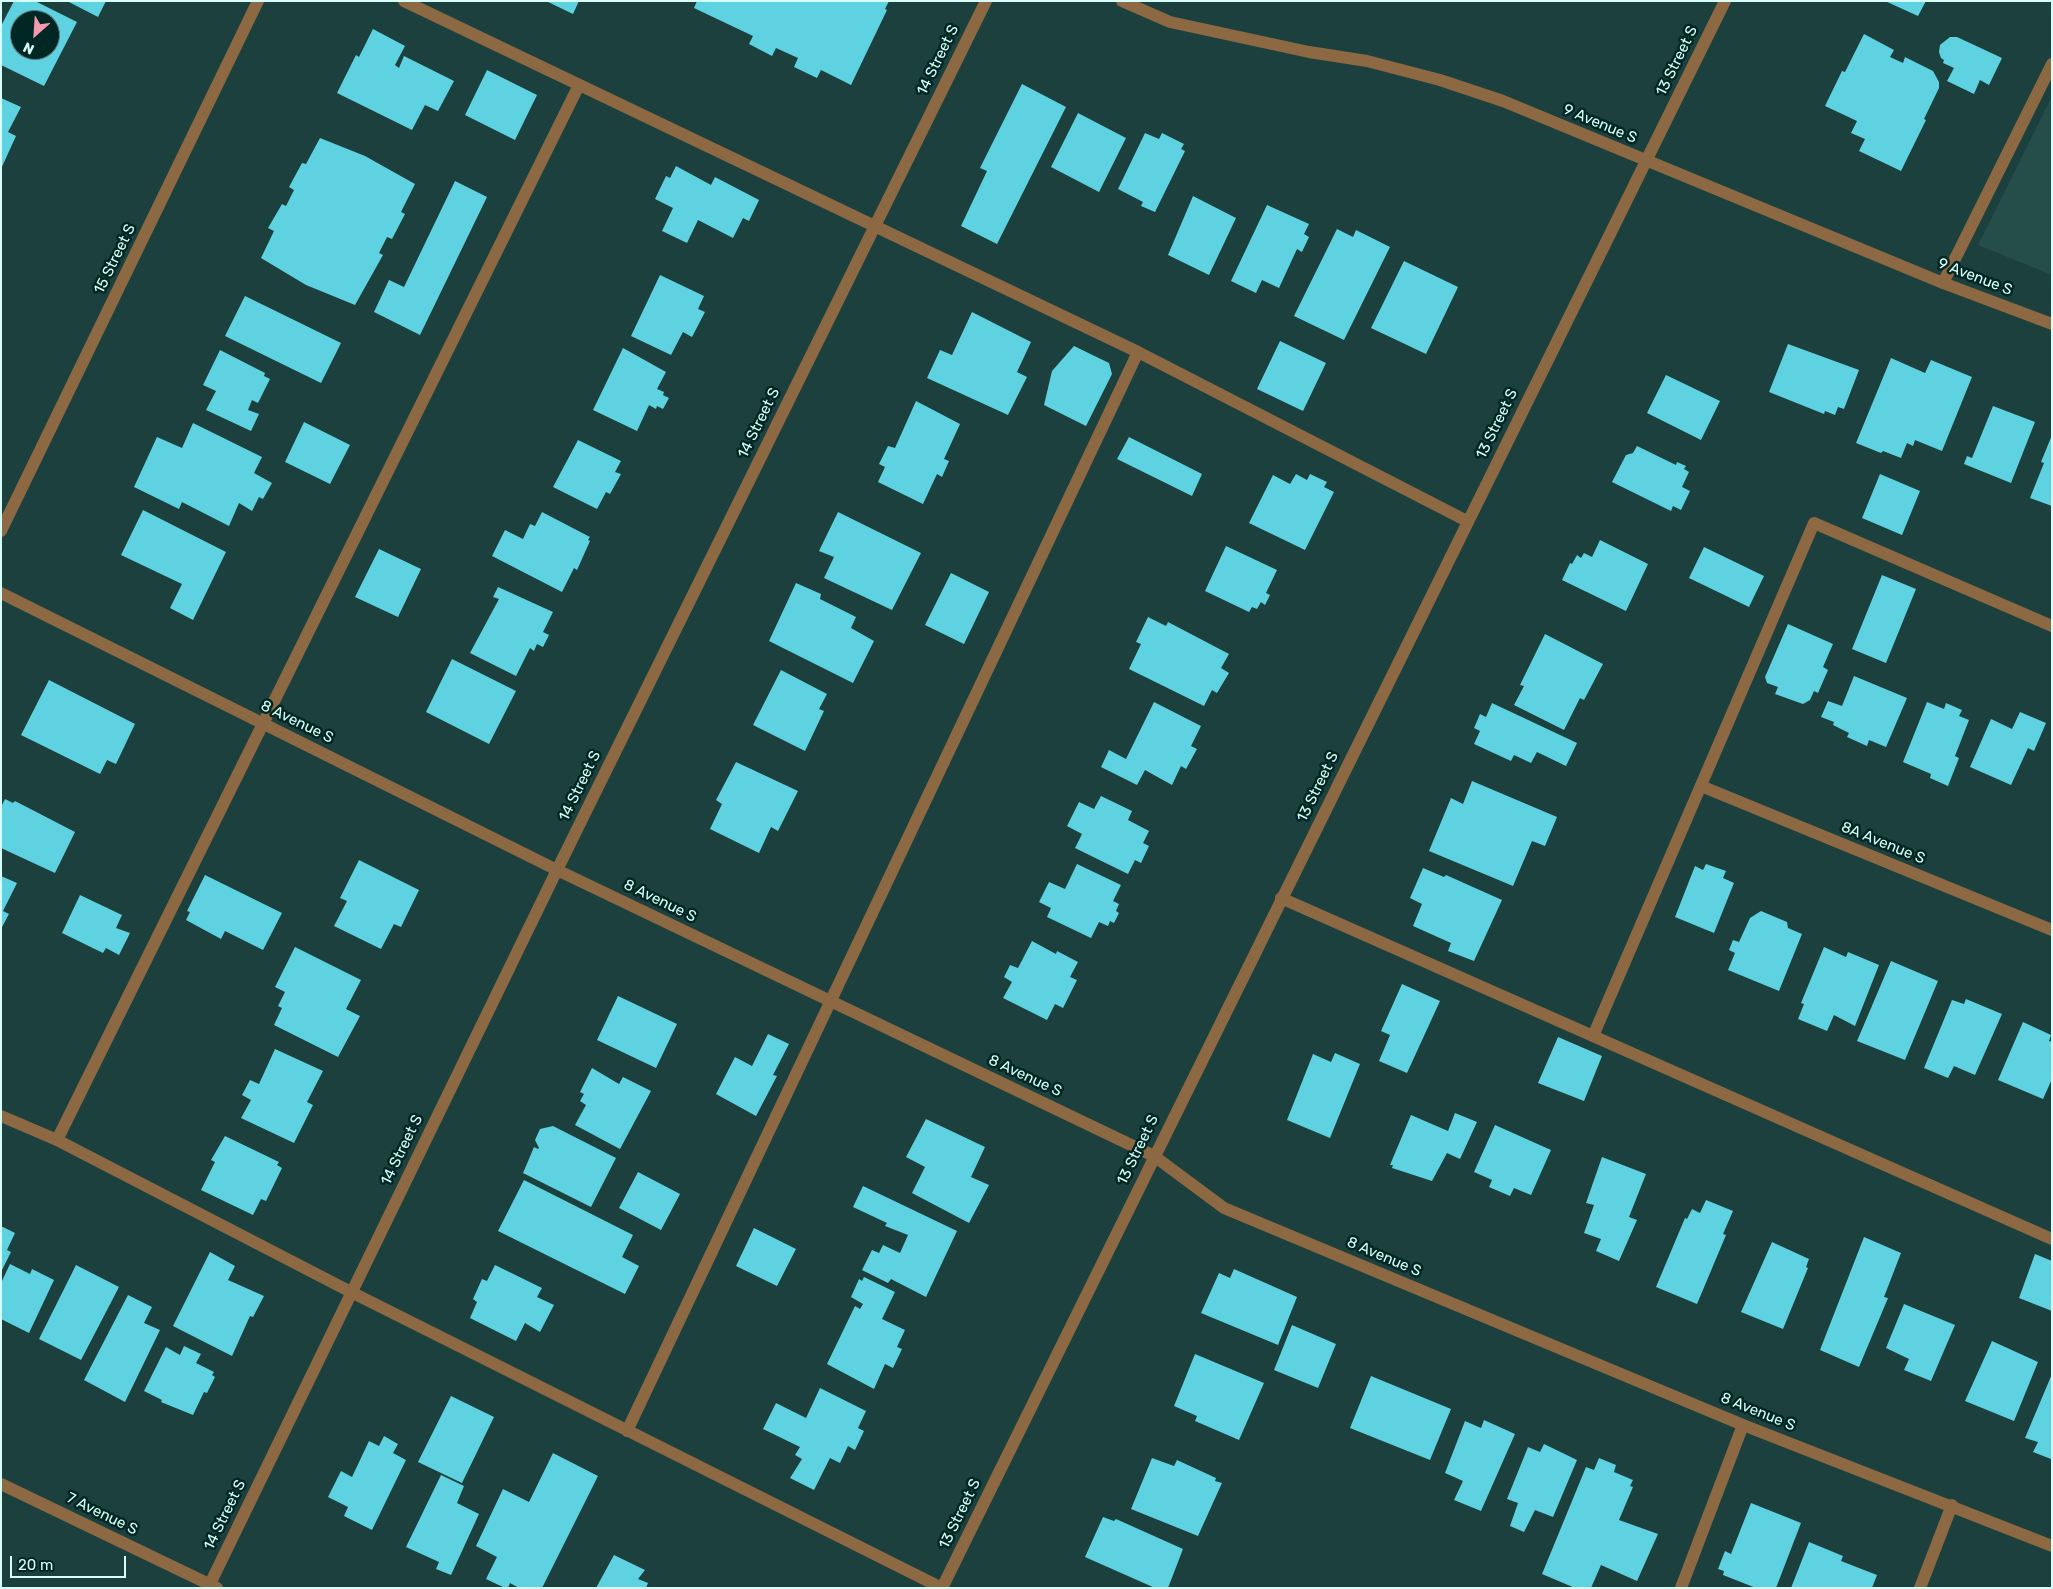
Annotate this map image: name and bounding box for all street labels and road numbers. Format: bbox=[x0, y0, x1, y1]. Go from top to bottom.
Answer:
street label: 14 Street S bbox=[913, 22, 963, 98]
street label: 13 Street S bbox=[1652, 23, 1702, 99]
street label: 9 Avenue S bbox=[1561, 100, 1639, 148]
street label: 15 Street S bbox=[90, 221, 140, 297]
street label: 9 Avenue S bbox=[1935, 255, 2015, 299]
street label: 14 Street S bbox=[734, 385, 784, 461]
street label: 13 Street S bbox=[1472, 386, 1522, 462]
street label: 8 Avenue S bbox=[258, 697, 336, 747]
street label: 14 Street S bbox=[555, 748, 605, 824]
street label: 13 Street S bbox=[1293, 749, 1343, 825]
street label: 8A Avenue S bbox=[1838, 818, 1928, 868]
street label: 8 Avenue S bbox=[621, 876, 699, 926]
street label: 8 Avenue S bbox=[986, 1051, 1064, 1101]
street label: 14 Street S bbox=[377, 1112, 427, 1188]
street label: 13 Street S bbox=[1113, 1112, 1163, 1188]
street label: 8 Avenue S bbox=[1344, 1233, 1424, 1281]
street label: 8 Avenue S bbox=[1718, 1389, 1798, 1435]
street label: 13 Street S bbox=[935, 1476, 985, 1552]
street label: 14 Street S bbox=[200, 1477, 250, 1553]
street label: 7 Avenue S bbox=[63, 1489, 141, 1539]

